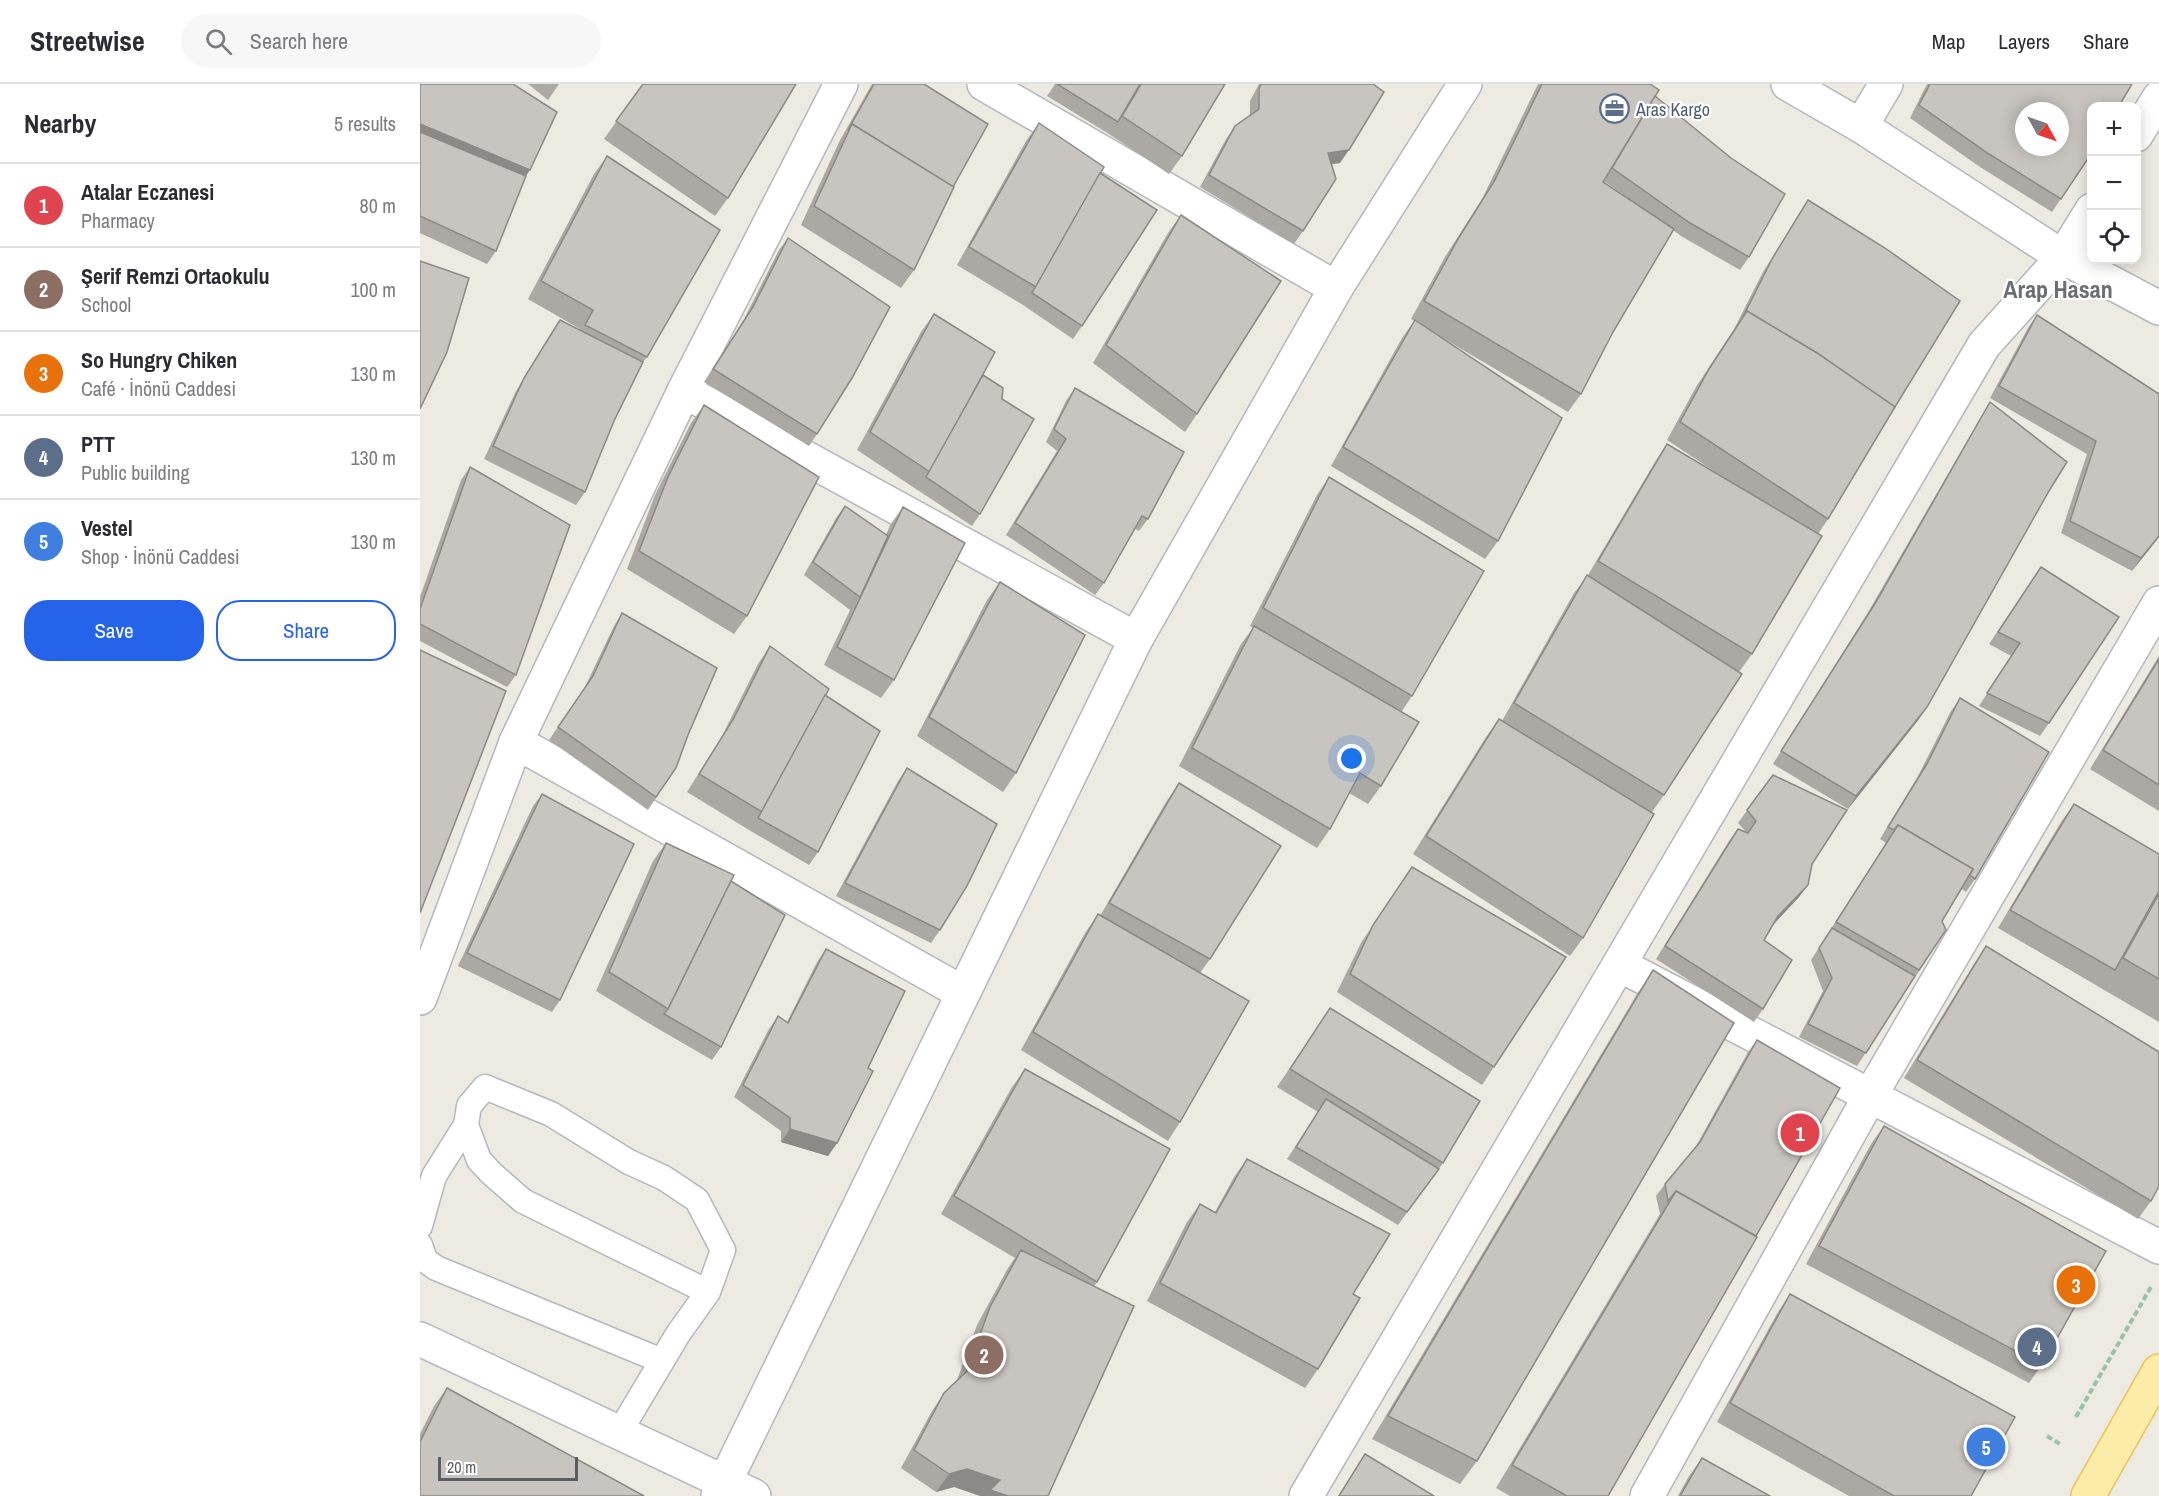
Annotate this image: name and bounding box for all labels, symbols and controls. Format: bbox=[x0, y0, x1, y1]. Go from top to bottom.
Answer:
search box bbox=[181, 14, 601, 68]
text: Streetwise bbox=[30, 22, 145, 60]
icon: search bbox=[202, 25, 235, 58]
text: Search here bbox=[250, 26, 348, 56]
text: Map bbox=[1932, 27, 1965, 56]
text: Layers bbox=[1998, 27, 2050, 56]
text: Share bbox=[2083, 27, 2129, 56]
office icon: Aras Kargo bbox=[1599, 93, 1631, 125]
place label: Aras Kargo bbox=[1635, 97, 1710, 122]
north arrow bbox=[2015, 102, 2069, 156]
map controls bbox=[2087, 102, 2141, 264]
button: + bbox=[2087, 102, 2141, 156]
text: Nearby bbox=[24, 106, 96, 141]
text: 5 results bbox=[334, 110, 396, 137]
button: − bbox=[2087, 156, 2141, 210]
text: Atalar Eczanesi bbox=[81, 177, 214, 207]
text: 1 bbox=[39, 192, 48, 219]
text: 80 m bbox=[360, 192, 396, 219]
text: Pharmacy bbox=[81, 207, 155, 234]
button: locate bbox=[2087, 210, 2141, 264]
text: Şerif Remzi Ortaokulu bbox=[81, 261, 269, 291]
district label: Arap Hasan bbox=[2003, 273, 2113, 305]
text: 2 bbox=[39, 276, 48, 303]
text: 100 m bbox=[350, 276, 396, 303]
text: School bbox=[81, 291, 131, 318]
text: So Hungry Chiken bbox=[81, 345, 237, 375]
text: 3 bbox=[39, 360, 48, 387]
text: 130 m bbox=[350, 360, 396, 387]
text: Café · İnönü Caddesi bbox=[81, 375, 236, 402]
text: PTT bbox=[81, 429, 115, 459]
text: 4 bbox=[39, 444, 48, 471]
text: 130 m bbox=[350, 444, 396, 471]
text: Public building bbox=[81, 459, 190, 486]
text: Vestel bbox=[81, 513, 133, 543]
text: 5 bbox=[39, 528, 48, 555]
text: 130 m bbox=[350, 528, 396, 555]
text: Shop · İnönü Caddesi bbox=[81, 543, 240, 570]
button: Save bbox=[24, 600, 204, 661]
button: Share bbox=[216, 600, 396, 661]
your location bbox=[1337, 744, 1366, 773]
pin: 1 bbox=[1780, 1110, 1820, 1156]
pin: 3 bbox=[2056, 1262, 2096, 1308]
pin: 4 bbox=[2018, 1324, 2056, 1370]
pin: 2 bbox=[964, 1332, 1004, 1378]
pin: 5 bbox=[1966, 1424, 2006, 1470]
scale bar bbox=[438, 1454, 578, 1482]
text: 20 m bbox=[447, 1456, 476, 1478]

